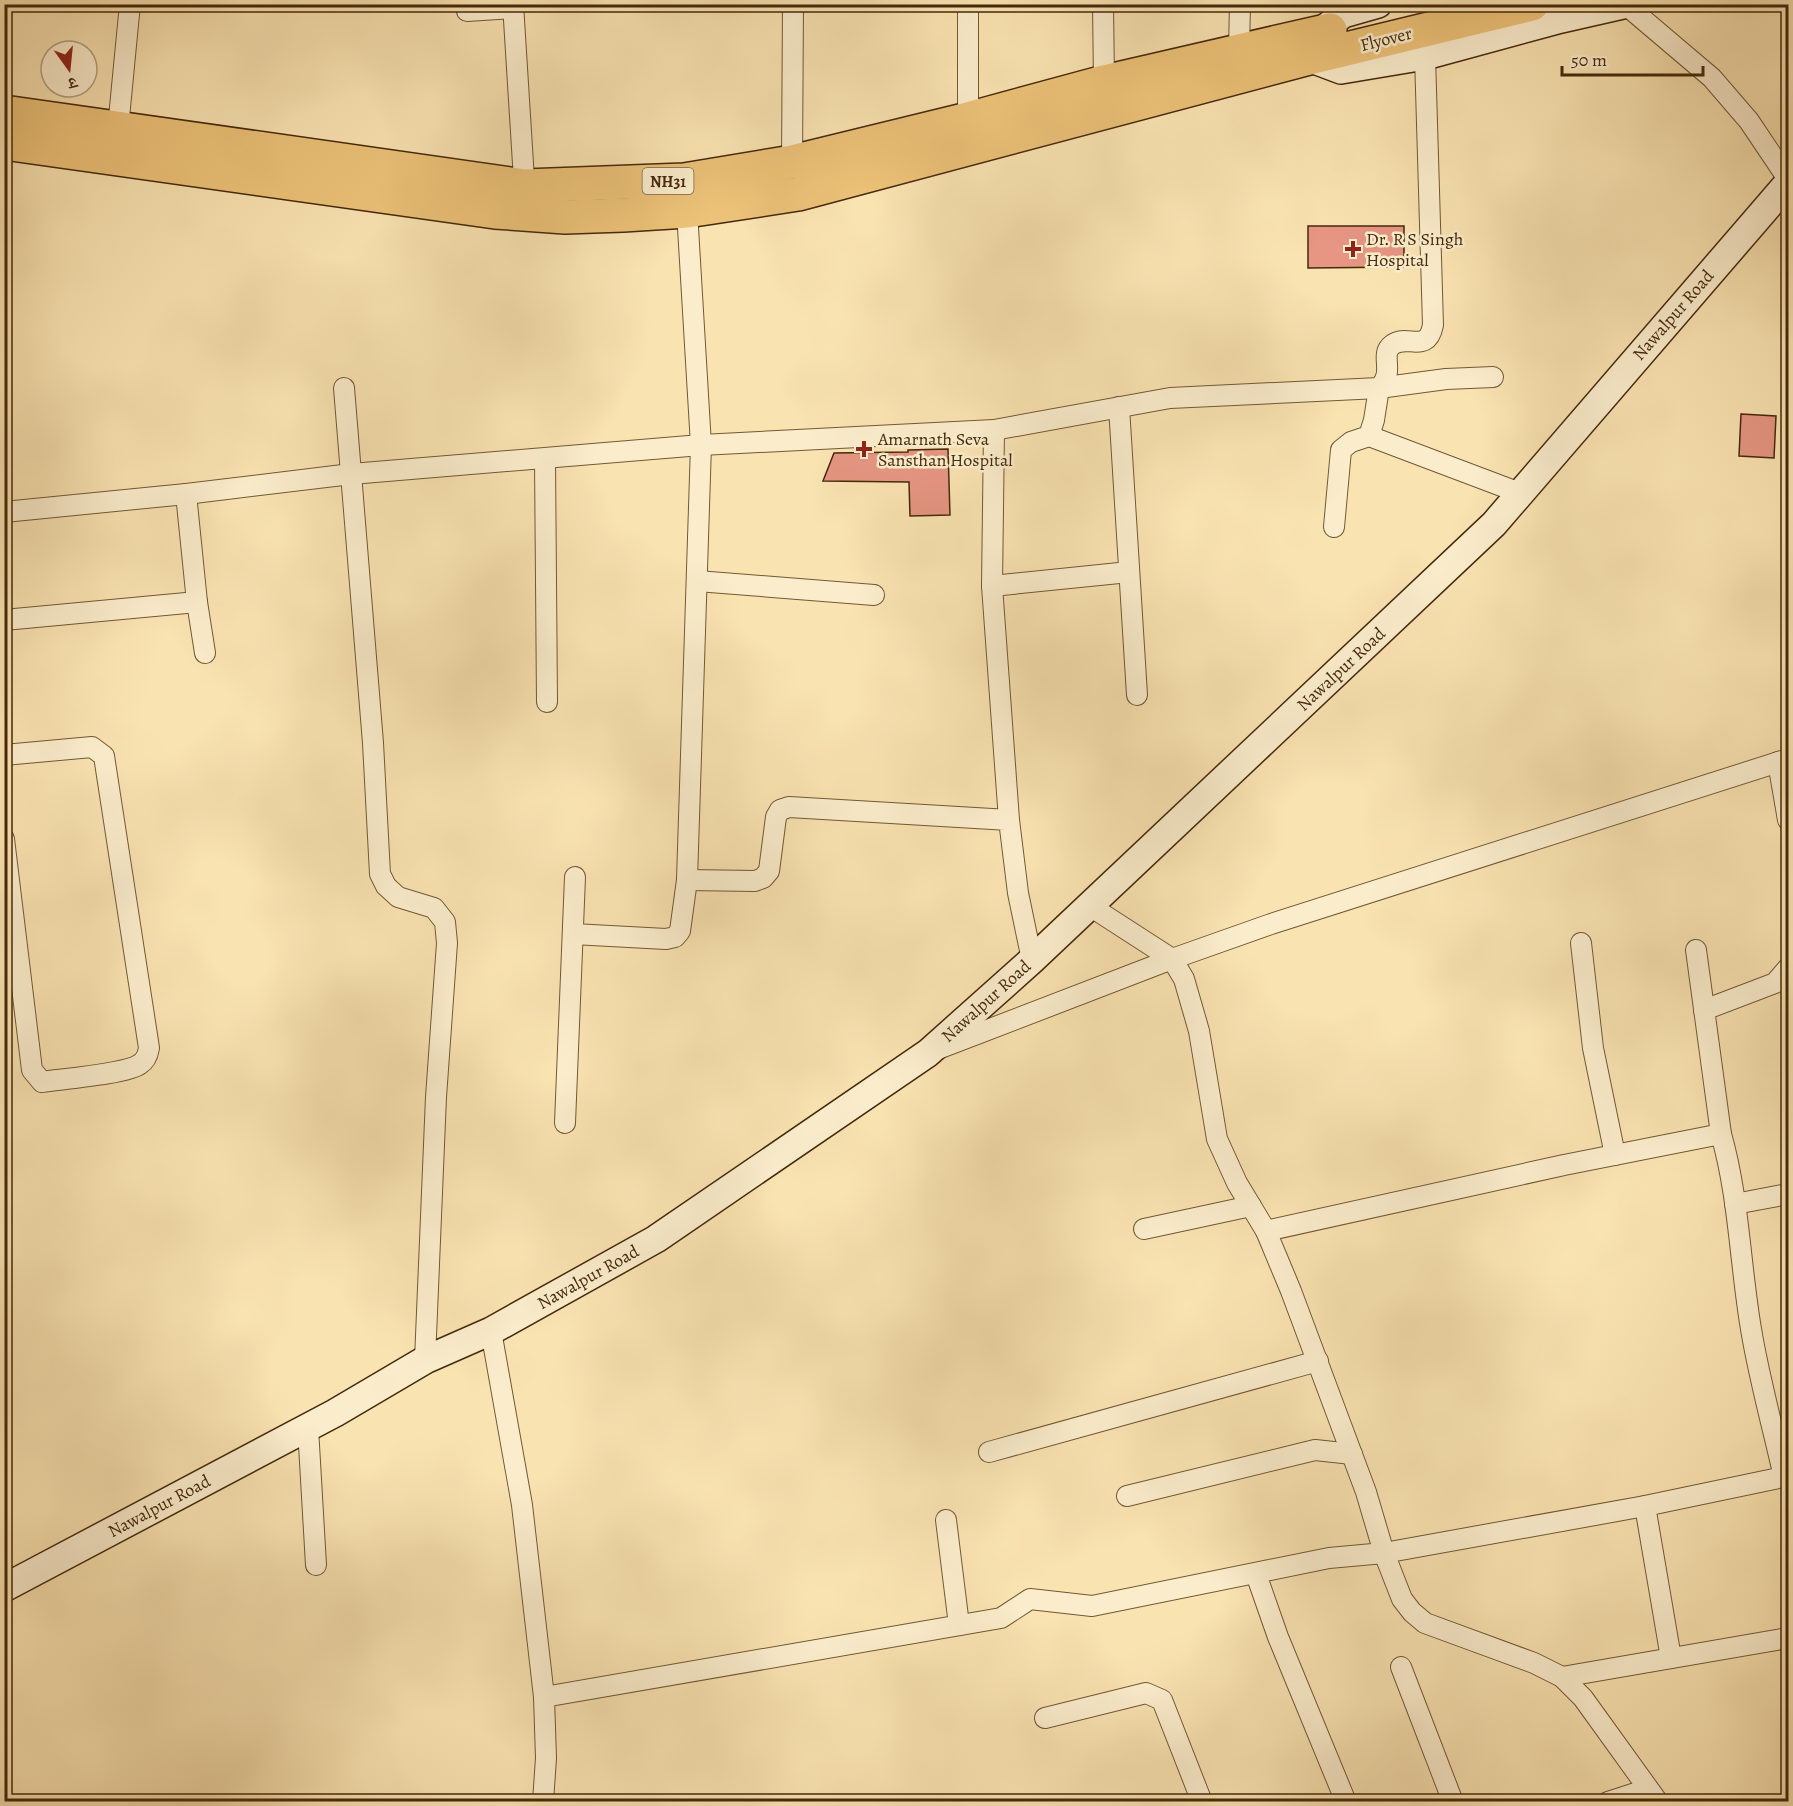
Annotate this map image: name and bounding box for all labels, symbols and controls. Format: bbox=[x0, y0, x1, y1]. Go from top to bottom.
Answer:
street label: Flyover bbox=[1358, 21, 1415, 57]
north arrow bbox=[39, 39, 99, 99]
scale bar bbox=[1562, 39, 1703, 77]
text: 50 m bbox=[1571, 48, 1607, 72]
text: उ bbox=[64, 71, 80, 95]
road number: NH31 bbox=[642, 168, 694, 194]
place label: Dr. R S Singh Hospital bbox=[1366, 227, 1464, 272]
marker: Dr. R S Singh Hospital bbox=[1344, 240, 1362, 258]
street label: Nawalpur Road bbox=[1627, 264, 1719, 366]
place label: Amarnath Seva Sansthan Hospital bbox=[877, 427, 1013, 472]
marker: Amarnath Seva Sansthan Hospital bbox=[855, 440, 873, 458]
street label: Nawalpur Road bbox=[1291, 621, 1391, 716]
street label: Nawalpur Road bbox=[936, 954, 1036, 1048]
street label: Nawalpur Road bbox=[533, 1239, 644, 1315]
street label: Nawalpur Road bbox=[103, 1469, 215, 1543]

